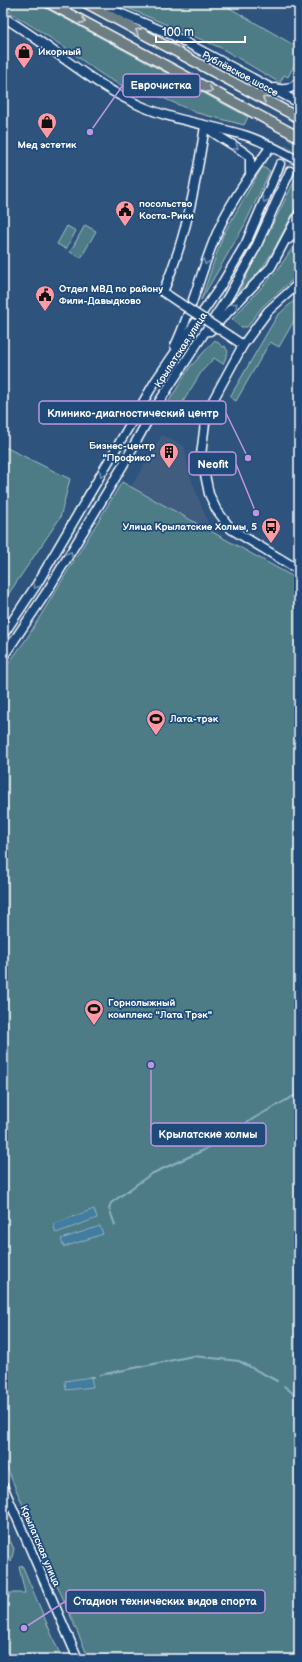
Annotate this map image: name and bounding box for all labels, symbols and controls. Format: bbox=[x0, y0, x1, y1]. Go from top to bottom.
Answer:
one-way arrow bbox=[79, 17, 87, 24]
scale bar bbox=[156, 18, 245, 44]
text: 100 m bbox=[162, 25, 194, 40]
one-way arrow bbox=[135, 28, 142, 36]
shop icon: Икорный bbox=[13, 41, 35, 69]
place label: Икорный bbox=[38, 46, 81, 58]
street label: Рублёвское шоссе bbox=[200, 49, 281, 99]
callout: Еврочистка bbox=[123, 74, 200, 97]
text: Еврочистка bbox=[131, 79, 192, 92]
one-way arrow bbox=[206, 85, 213, 92]
one-way arrow bbox=[262, 97, 269, 104]
shop icon: Мед эстетик bbox=[36, 111, 58, 139]
place label: Мед эстетик bbox=[17, 139, 77, 151]
one-way arrow bbox=[231, 142, 239, 150]
one-way arrow bbox=[261, 197, 269, 204]
place label: посольство Коста-Рики bbox=[139, 198, 194, 222]
public building icon: посольство Коста-Рики bbox=[114, 199, 136, 227]
one-way arrow bbox=[203, 258, 211, 265]
place label: Отдел МВД по району Фили-Давыдково bbox=[59, 283, 163, 307]
public building icon: Отдел МВД по району Фили-Давыдково bbox=[34, 284, 56, 312]
one-way arrow bbox=[230, 302, 237, 309]
street label: Крылатская улица bbox=[152, 310, 210, 390]
callout: Клинико-диагностический центр bbox=[39, 401, 226, 424]
text: Клинико-диагностический центр bbox=[47, 407, 219, 420]
place label: Бизнес-центр "Профико" bbox=[89, 440, 155, 464]
building icon: Бизнес-центр "Профико" bbox=[158, 441, 180, 469]
callout: Neofit bbox=[189, 452, 236, 475]
text: Neofit bbox=[198, 458, 229, 471]
one-way arrow bbox=[99, 470, 106, 477]
bus stop icon: Улица Крылатские Холмы, 5 bbox=[260, 516, 282, 544]
place label: Улица Крылатские Холмы, 5 bbox=[123, 521, 257, 533]
one-way arrow bbox=[65, 551, 72, 558]
one-way arrow bbox=[33, 582, 41, 589]
sports icon: Лата-трэк bbox=[145, 708, 167, 736]
place label: Лата-трэк bbox=[169, 713, 219, 725]
place label: Горнолыжный комплекс "Лата Трэк" bbox=[108, 997, 212, 1021]
sports icon: Горнолыжный комплекс "Лата Трэк" bbox=[83, 998, 105, 1026]
callout: Крылатские холмы bbox=[151, 1123, 266, 1146]
text: Крылатские холмы bbox=[159, 1128, 257, 1141]
street label: Крылатская улица bbox=[17, 1504, 63, 1589]
callout: Стадион технических видов спорта bbox=[66, 1590, 265, 1613]
text: Стадион технических видов спорта bbox=[73, 1595, 257, 1608]

